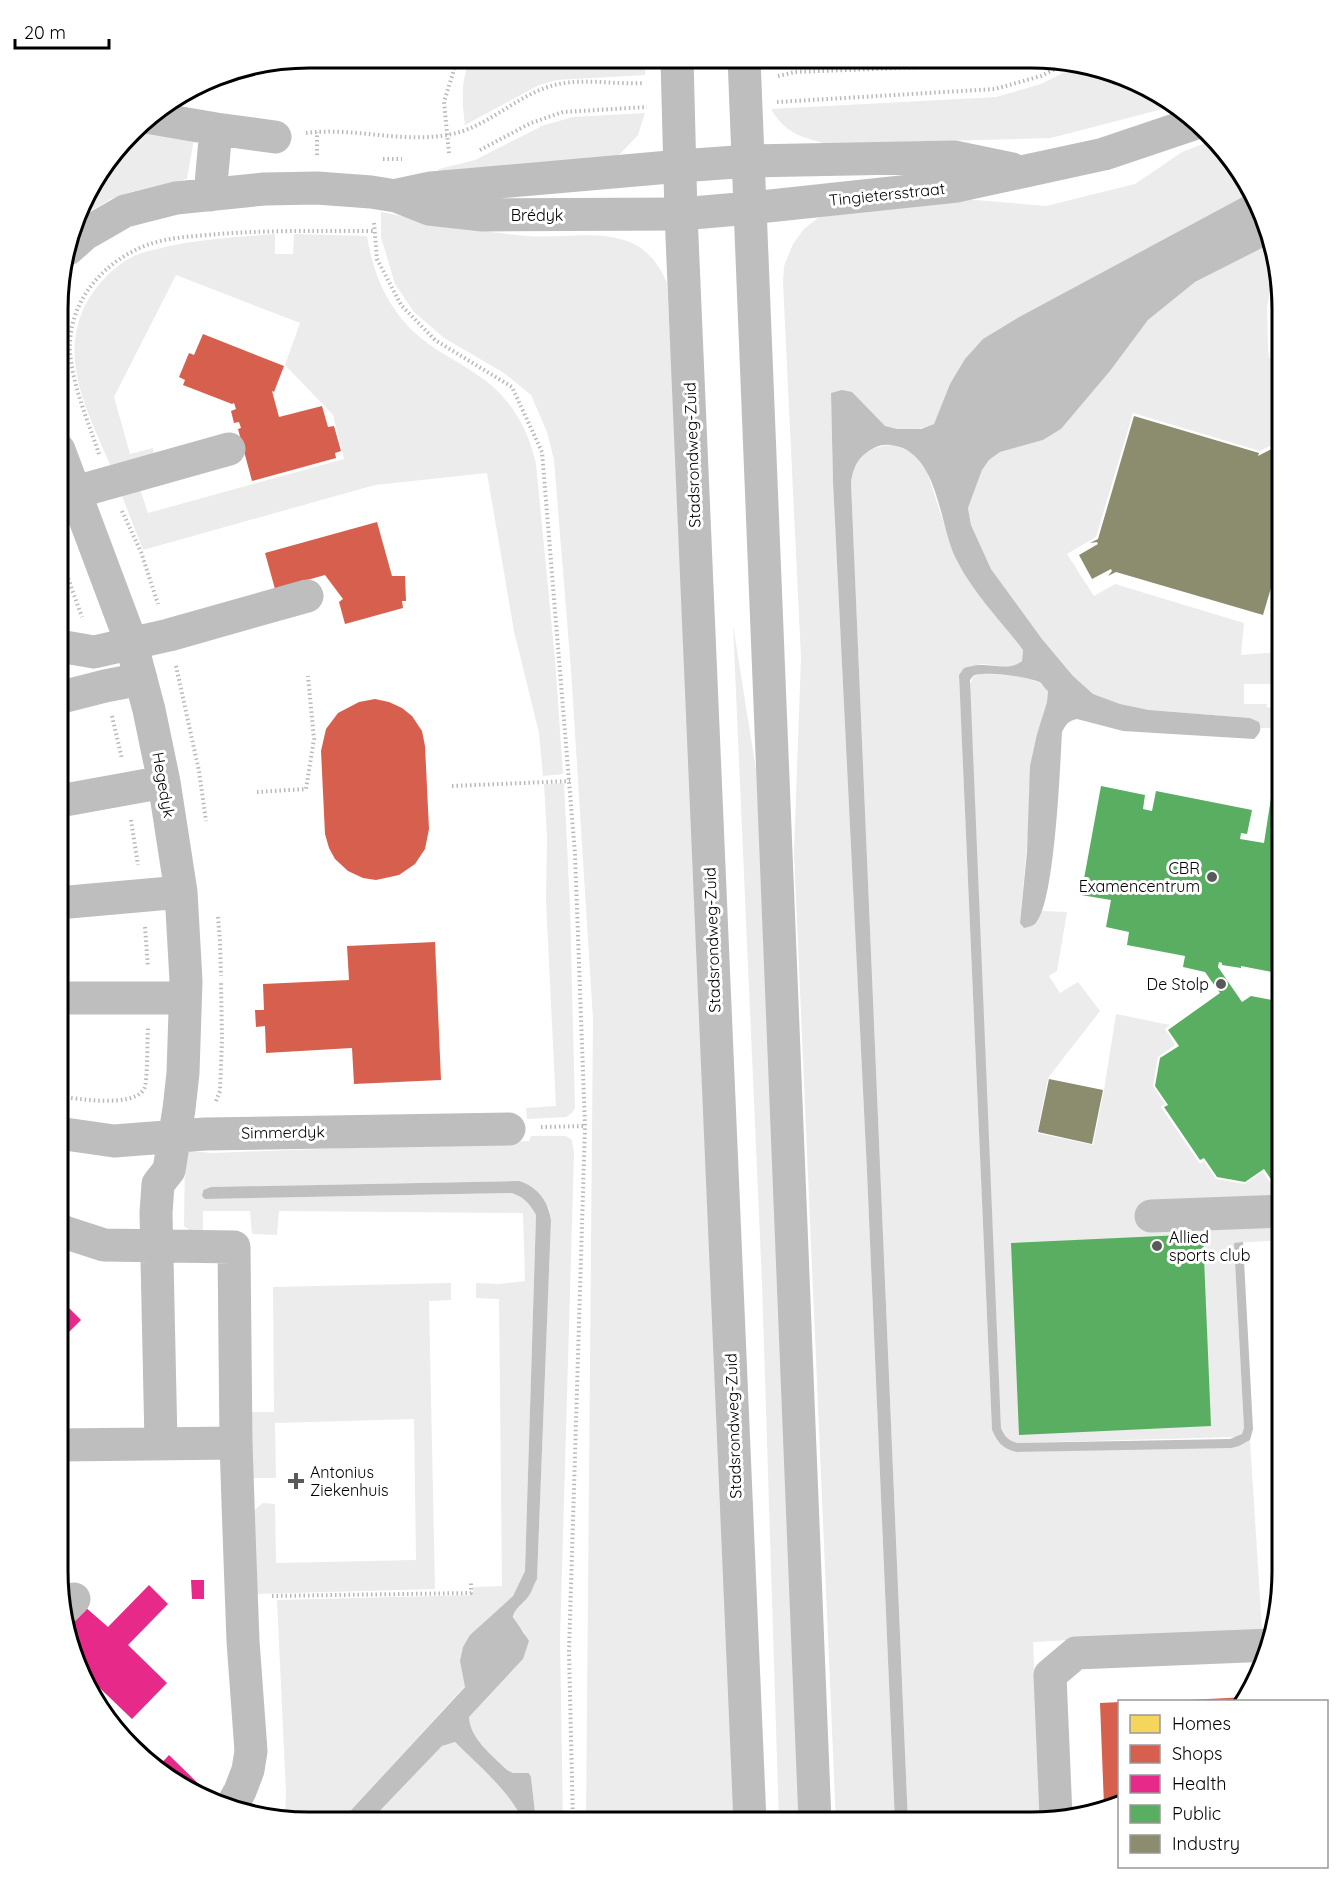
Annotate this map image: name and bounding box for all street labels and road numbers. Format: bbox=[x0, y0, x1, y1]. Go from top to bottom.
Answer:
street label: Tingietersstraat bbox=[828, 178, 946, 210]
street label: Brédyk bbox=[511, 205, 563, 225]
street label: Stadsrondweg-Zuid bbox=[679, 382, 705, 528]
street label: Hegedyk bbox=[148, 751, 180, 819]
street label: Stadsrondweg-Zuid bbox=[699, 867, 725, 1013]
street label: Simmerdyk bbox=[241, 1121, 325, 1143]
street label: Stadsrondweg-Zuid bbox=[720, 1353, 746, 1499]

